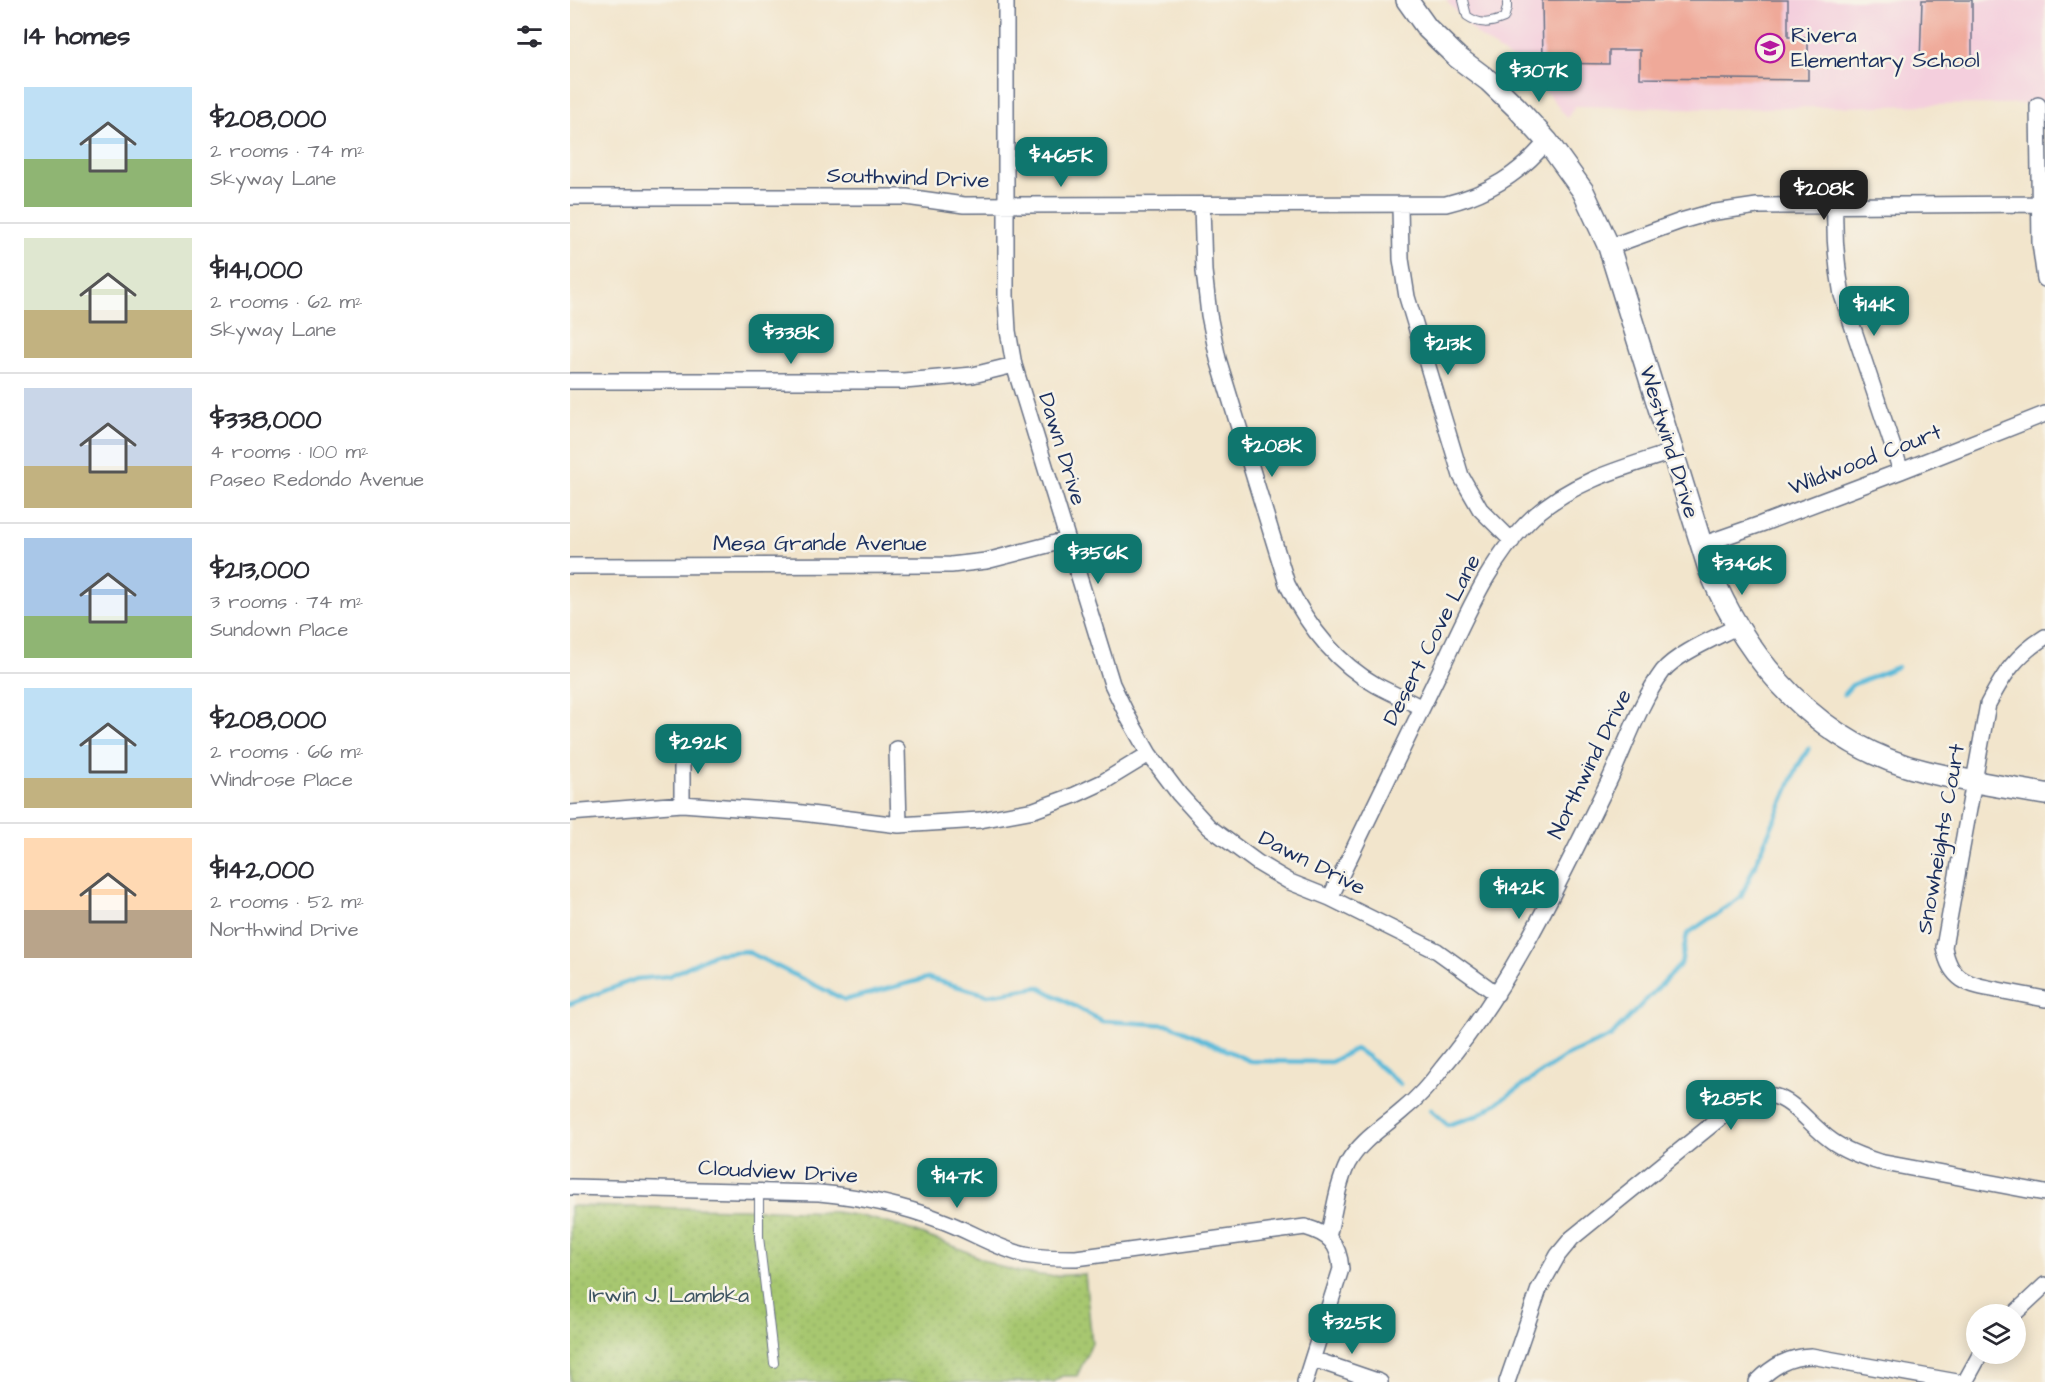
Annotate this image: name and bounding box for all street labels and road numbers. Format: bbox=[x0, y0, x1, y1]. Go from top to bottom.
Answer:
street label: Southwind Drive bbox=[826, 160, 990, 196]
street label: Westwind Drive bbox=[1631, 362, 1707, 522]
street label: Dawn Drive bbox=[1030, 389, 1094, 509]
street label: Wildwood Court bbox=[1784, 417, 1946, 503]
street label: Mesa Grande Avenue bbox=[713, 528, 927, 559]
street label: Desert Cove Lane bbox=[1375, 549, 1489, 731]
street label: Northwind Drive bbox=[1540, 684, 1640, 844]
street label: Snowheights Court bbox=[1909, 741, 1974, 937]
street label: Dawn Drive bbox=[1253, 823, 1371, 903]
street label: Cloudview Drive bbox=[697, 1152, 859, 1192]

